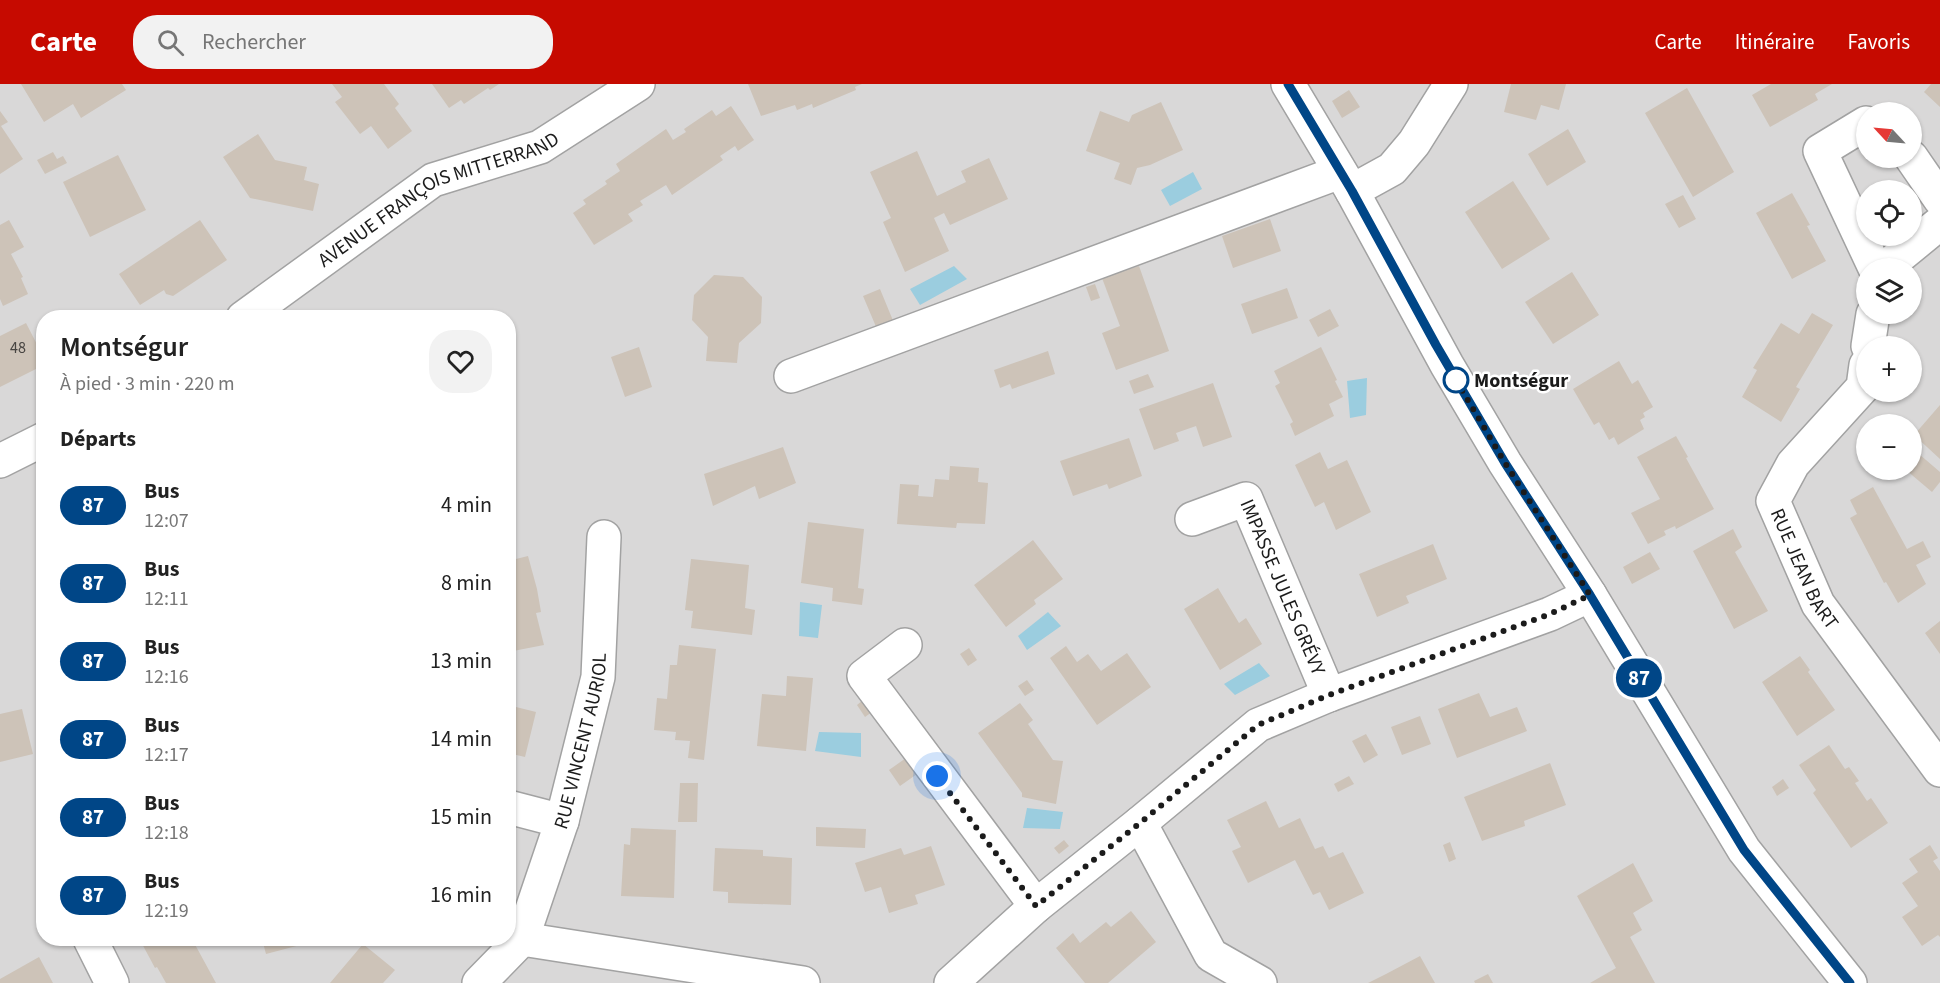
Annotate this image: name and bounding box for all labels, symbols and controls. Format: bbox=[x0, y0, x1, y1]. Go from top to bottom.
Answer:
search box bbox=[133, 15, 553, 69]
text: Carte bbox=[30, 22, 97, 62]
icon: search bbox=[154, 26, 187, 59]
text: Rechercher bbox=[202, 26, 306, 58]
text: Carte bbox=[1655, 27, 1702, 57]
text: Itinéraire bbox=[1735, 27, 1814, 57]
text: Favoris bbox=[1847, 27, 1910, 57]
north arrow bbox=[1856, 102, 1922, 168]
map controls bbox=[1856, 102, 1922, 480]
street label: AVENUE FRANÇOIS MITTERRAND bbox=[312, 125, 565, 274]
button: locate bbox=[1856, 180, 1922, 246]
button: layers bbox=[1856, 258, 1922, 324]
text: Montségur bbox=[60, 327, 188, 367]
button: heart bbox=[429, 330, 492, 393]
button: + bbox=[1856, 336, 1922, 402]
house number: 48 bbox=[10, 337, 26, 359]
marker: Montségur bbox=[1443, 367, 1469, 393]
place label: Montségur bbox=[1474, 367, 1568, 395]
text: À pied · 3 min · 220 m bbox=[60, 370, 235, 398]
button: − bbox=[1856, 414, 1922, 480]
text: Départs bbox=[60, 423, 136, 455]
text: Bus bbox=[144, 475, 180, 507]
text: 4 min bbox=[441, 489, 492, 521]
text: 87 bbox=[82, 490, 104, 520]
street label: IMPASSE JULES GRÉVY bbox=[1233, 495, 1332, 680]
street label: RUE JEAN BART bbox=[1763, 504, 1845, 636]
text: 12:07 bbox=[144, 507, 189, 535]
text: Bus bbox=[144, 553, 180, 585]
text: 8 min bbox=[441, 567, 492, 599]
text: 87 bbox=[82, 568, 104, 598]
text: 12:11 bbox=[144, 585, 189, 613]
text: Bus bbox=[144, 631, 180, 663]
text: 13 min bbox=[430, 645, 492, 677]
text: 87 bbox=[82, 646, 104, 676]
street label: RUE VINCENT AURIOL bbox=[547, 652, 614, 833]
line badge: 87 bbox=[1612, 658, 1666, 698]
text: 12:16 bbox=[144, 663, 189, 691]
text: 87 bbox=[1628, 663, 1650, 693]
text: Bus bbox=[144, 709, 180, 741]
text: 14 min bbox=[430, 723, 492, 755]
text: 87 bbox=[82, 724, 104, 754]
text: 12:17 bbox=[144, 741, 189, 769]
your location bbox=[922, 761, 952, 791]
text: Bus bbox=[144, 787, 180, 819]
text: 15 min bbox=[430, 801, 492, 833]
text: 87 bbox=[82, 802, 104, 832]
text: 12:18 bbox=[144, 819, 189, 847]
text: Bus bbox=[144, 865, 180, 897]
text: 16 min bbox=[430, 879, 492, 911]
text: 87 bbox=[82, 880, 104, 910]
text: 12:19 bbox=[144, 897, 189, 925]

